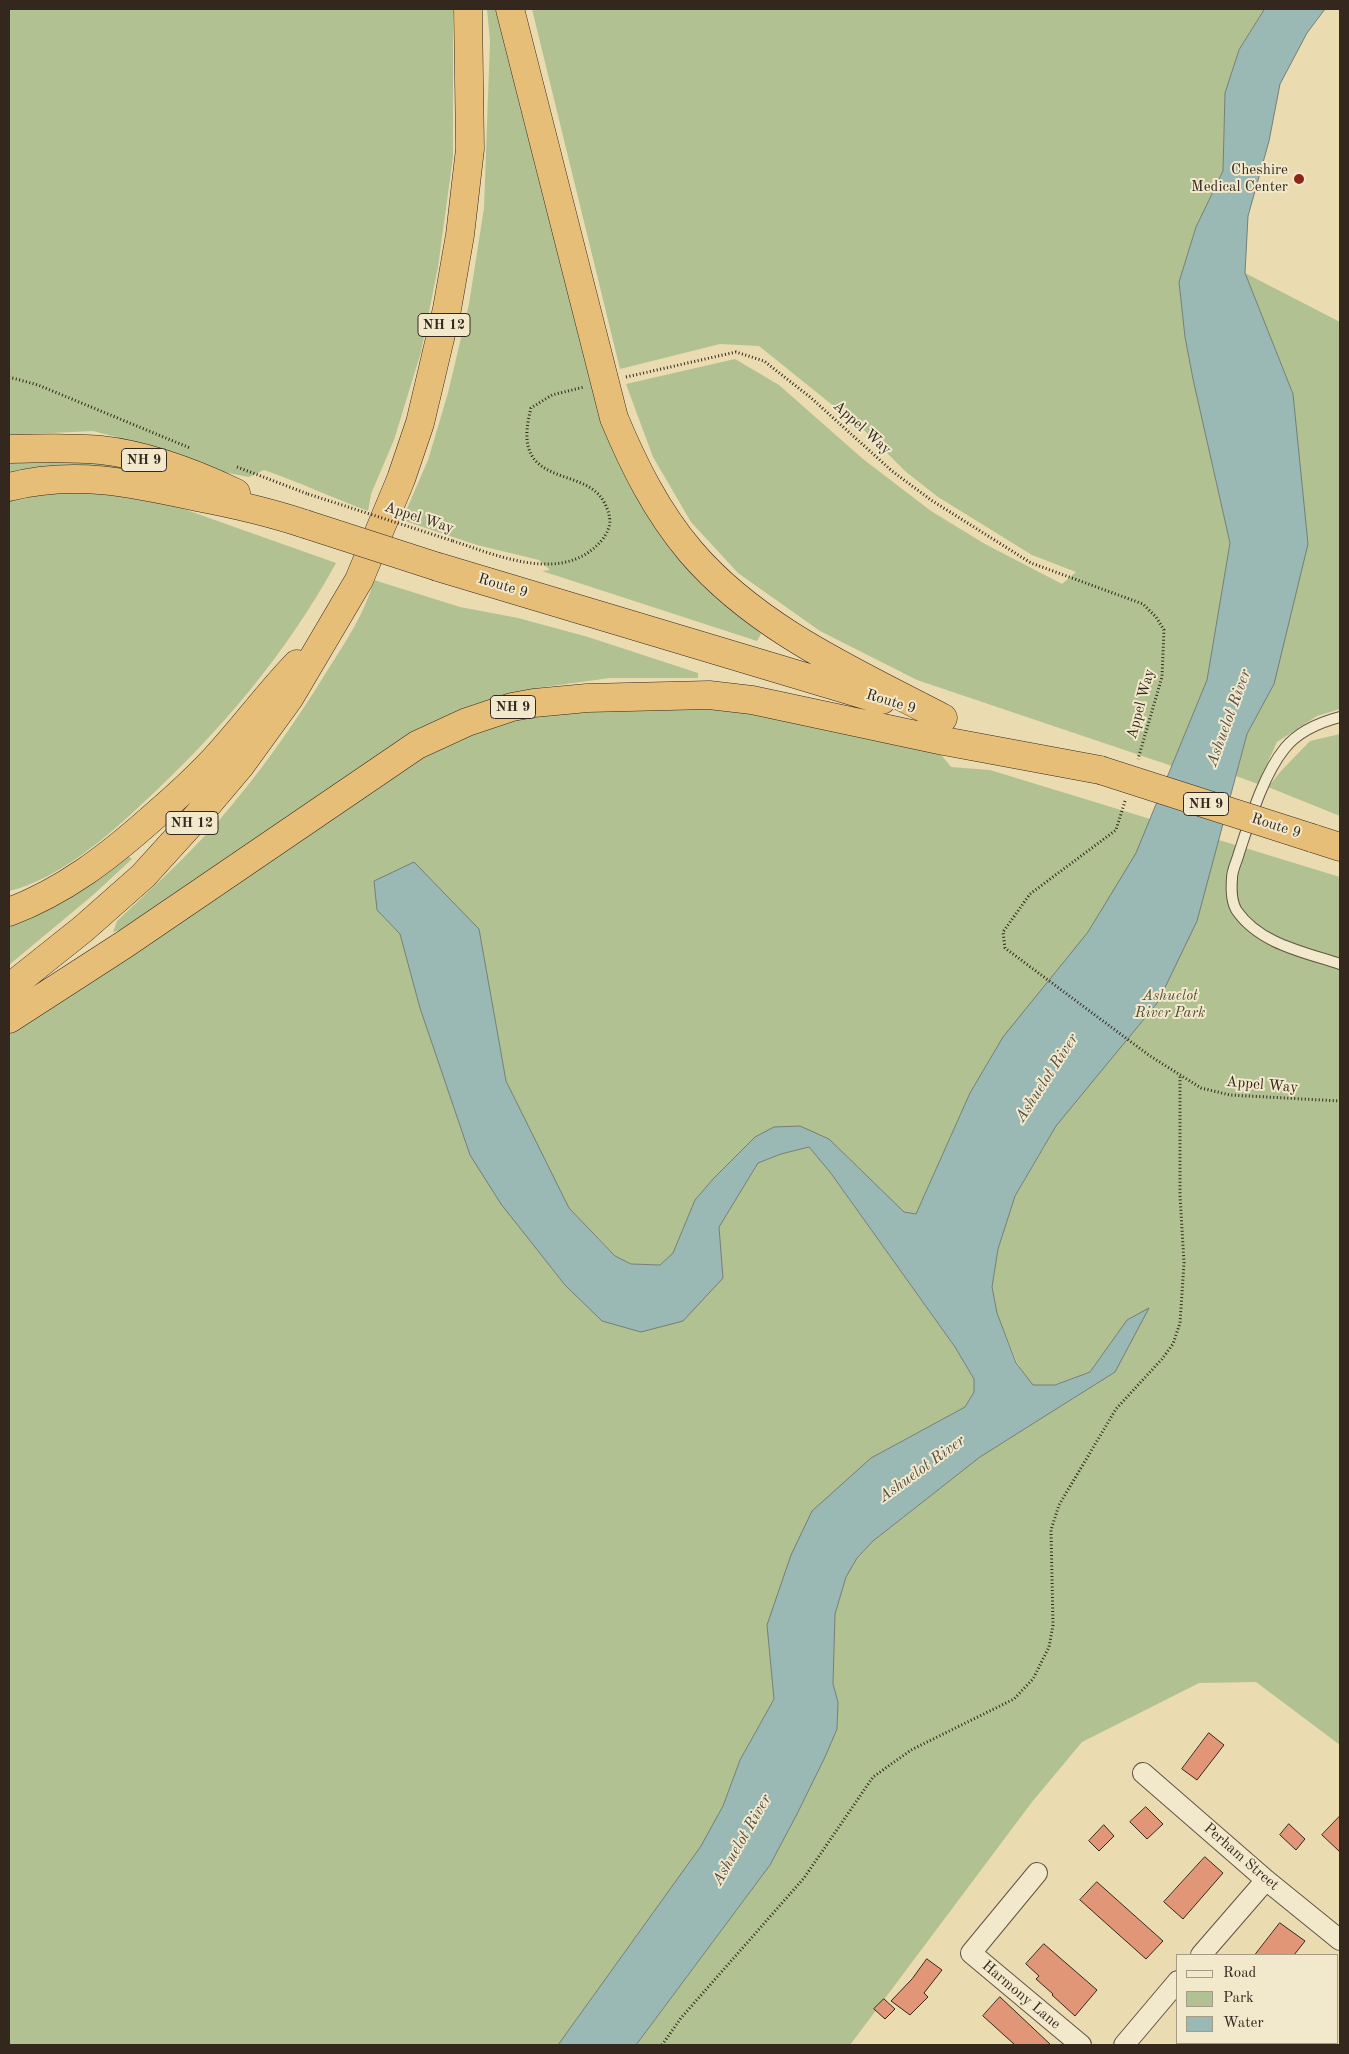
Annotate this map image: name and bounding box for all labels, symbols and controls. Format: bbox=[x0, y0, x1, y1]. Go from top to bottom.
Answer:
place label: Cheshire Medical Center bbox=[1191, 161, 1288, 196]
marker: Cheshire Medical Center bbox=[1292, 172, 1306, 186]
road number: NH 12 bbox=[418, 314, 470, 336]
street label: Appel Way bbox=[829, 397, 895, 459]
road number: NH 9 bbox=[122, 448, 166, 472]
street label: Appel Way bbox=[382, 498, 456, 538]
street label: Route 9 bbox=[476, 570, 530, 602]
street label: Appel Way bbox=[1123, 667, 1159, 741]
water label: Ashuelot River bbox=[1203, 667, 1255, 769]
street label: Route 9 bbox=[864, 686, 918, 718]
road number: NH 9 bbox=[490, 696, 536, 719]
road number: NH 9 bbox=[1184, 792, 1228, 816]
street label: Route 9 bbox=[1249, 810, 1303, 842]
road number: NH 12 bbox=[166, 811, 218, 834]
park label: Ashuelot River Park bbox=[1135, 987, 1205, 1022]
water label: Ashuelot River bbox=[1011, 1030, 1083, 1126]
street label: Appel Way bbox=[1225, 1073, 1299, 1097]
water label: Ashuelot River bbox=[875, 1431, 969, 1507]
water label: Ashuelot River bbox=[708, 1791, 776, 1889]
street label: Perham Street bbox=[1200, 1819, 1282, 1895]
legend bbox=[1176, 1954, 1339, 2044]
street label: Harmony Lane bbox=[978, 1957, 1064, 2033]
text: Road bbox=[1223, 1966, 1256, 1981]
text: Park bbox=[1223, 1991, 1254, 2006]
text: Water bbox=[1223, 2016, 1264, 2031]

